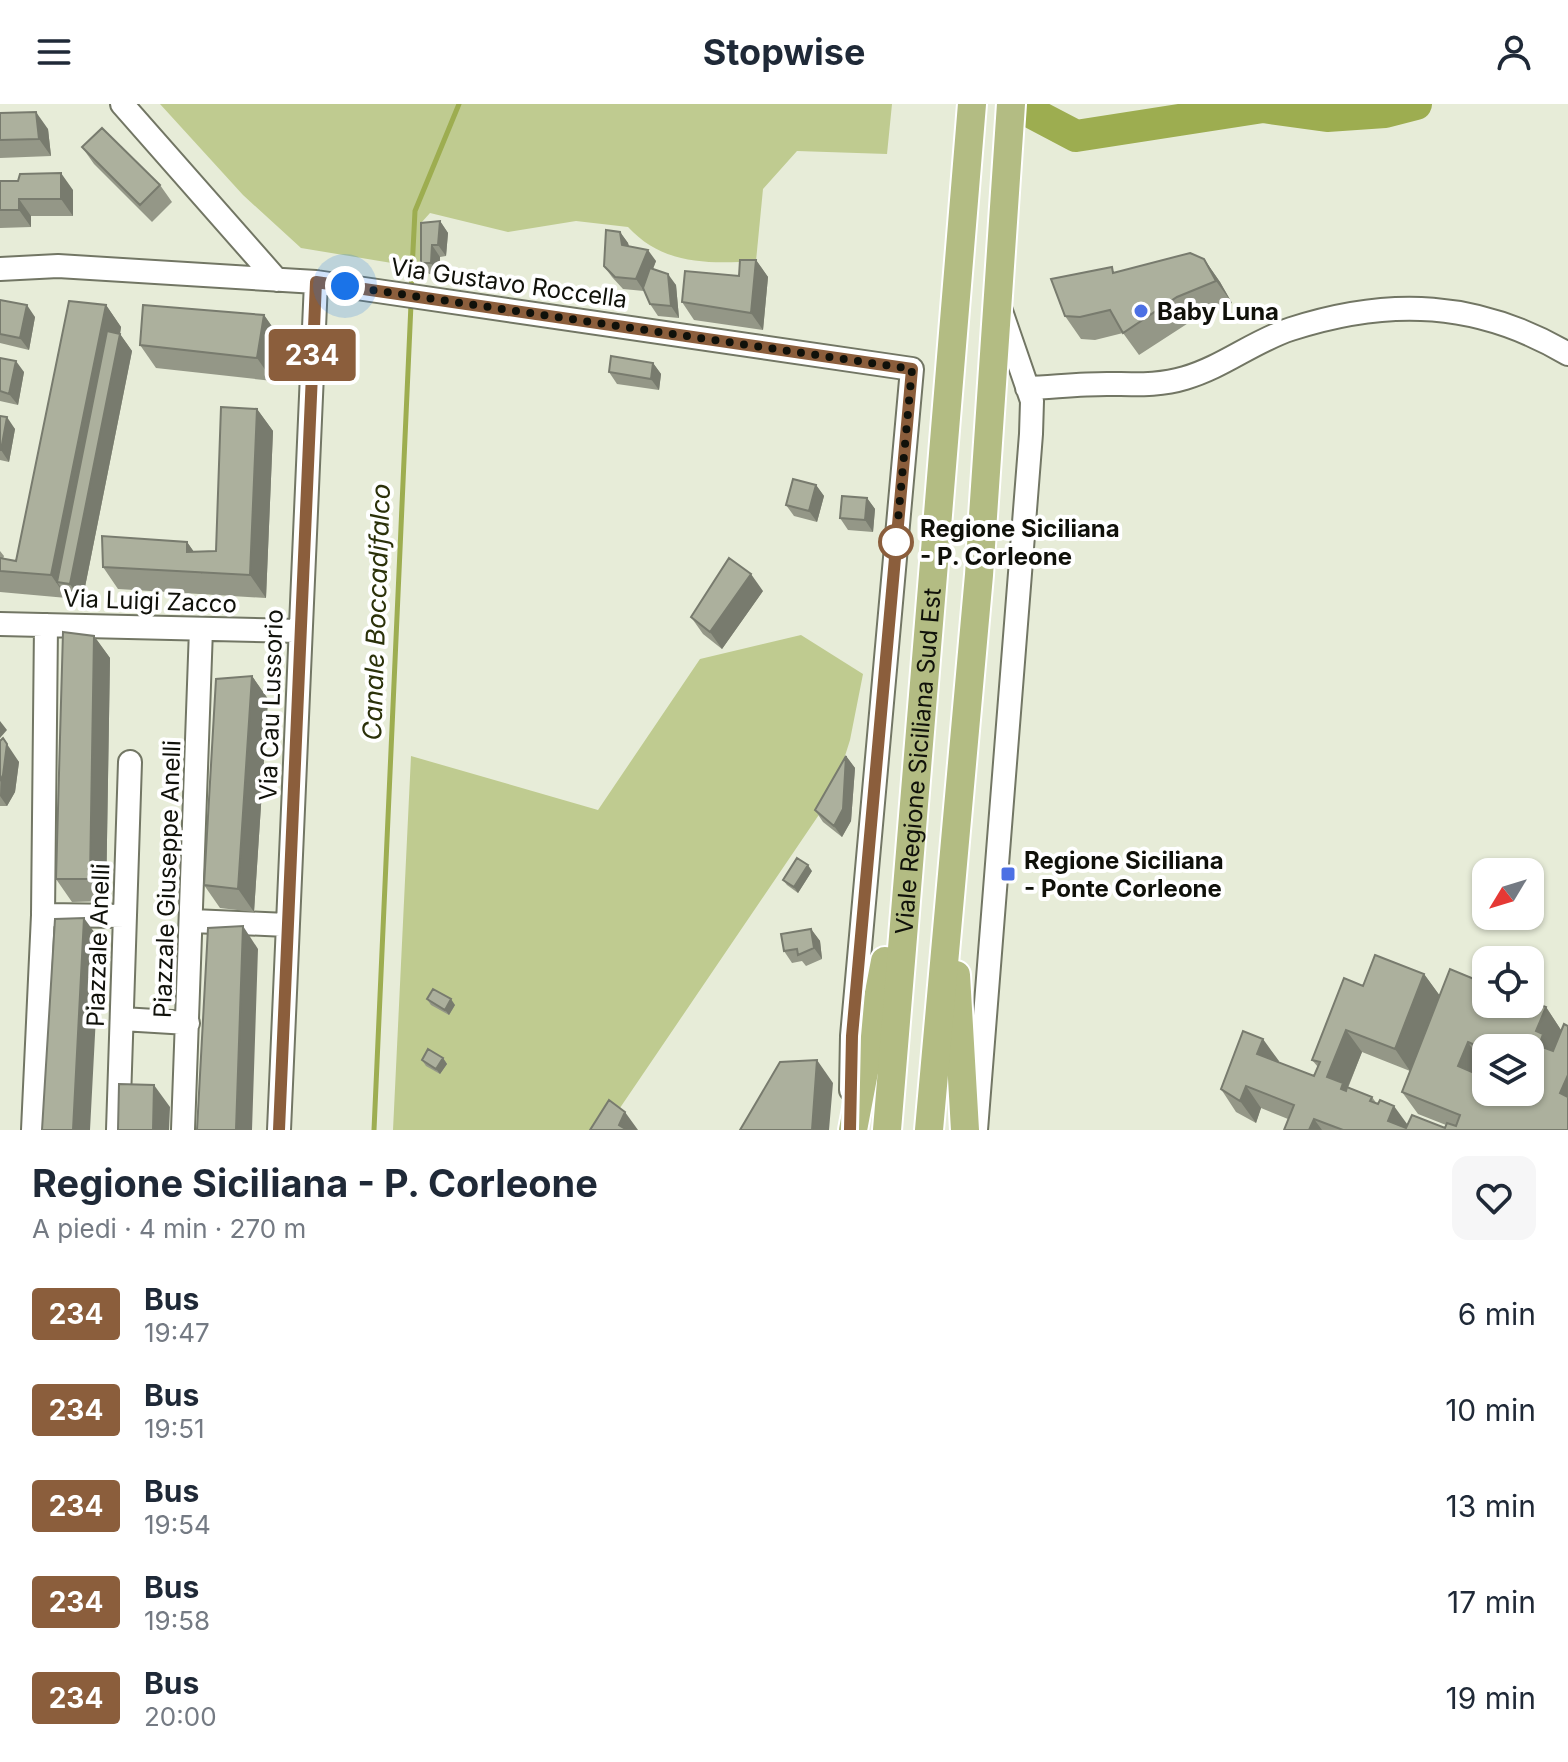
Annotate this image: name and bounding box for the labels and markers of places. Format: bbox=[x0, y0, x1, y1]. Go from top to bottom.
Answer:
place label: Baby Luna bbox=[1157, 297, 1279, 326]
marker: Baby Luna bbox=[1132, 302, 1150, 320]
place label: Regione Siciliana - P. Corleone bbox=[920, 514, 1120, 571]
marker: Regione Siciliana - P. Corleone bbox=[879, 525, 913, 559]
place label: Regione Siciliana - Ponte Corleone bbox=[1024, 846, 1224, 903]
marker: Regione Siciliana - Ponte Corleone bbox=[999, 865, 1017, 883]

